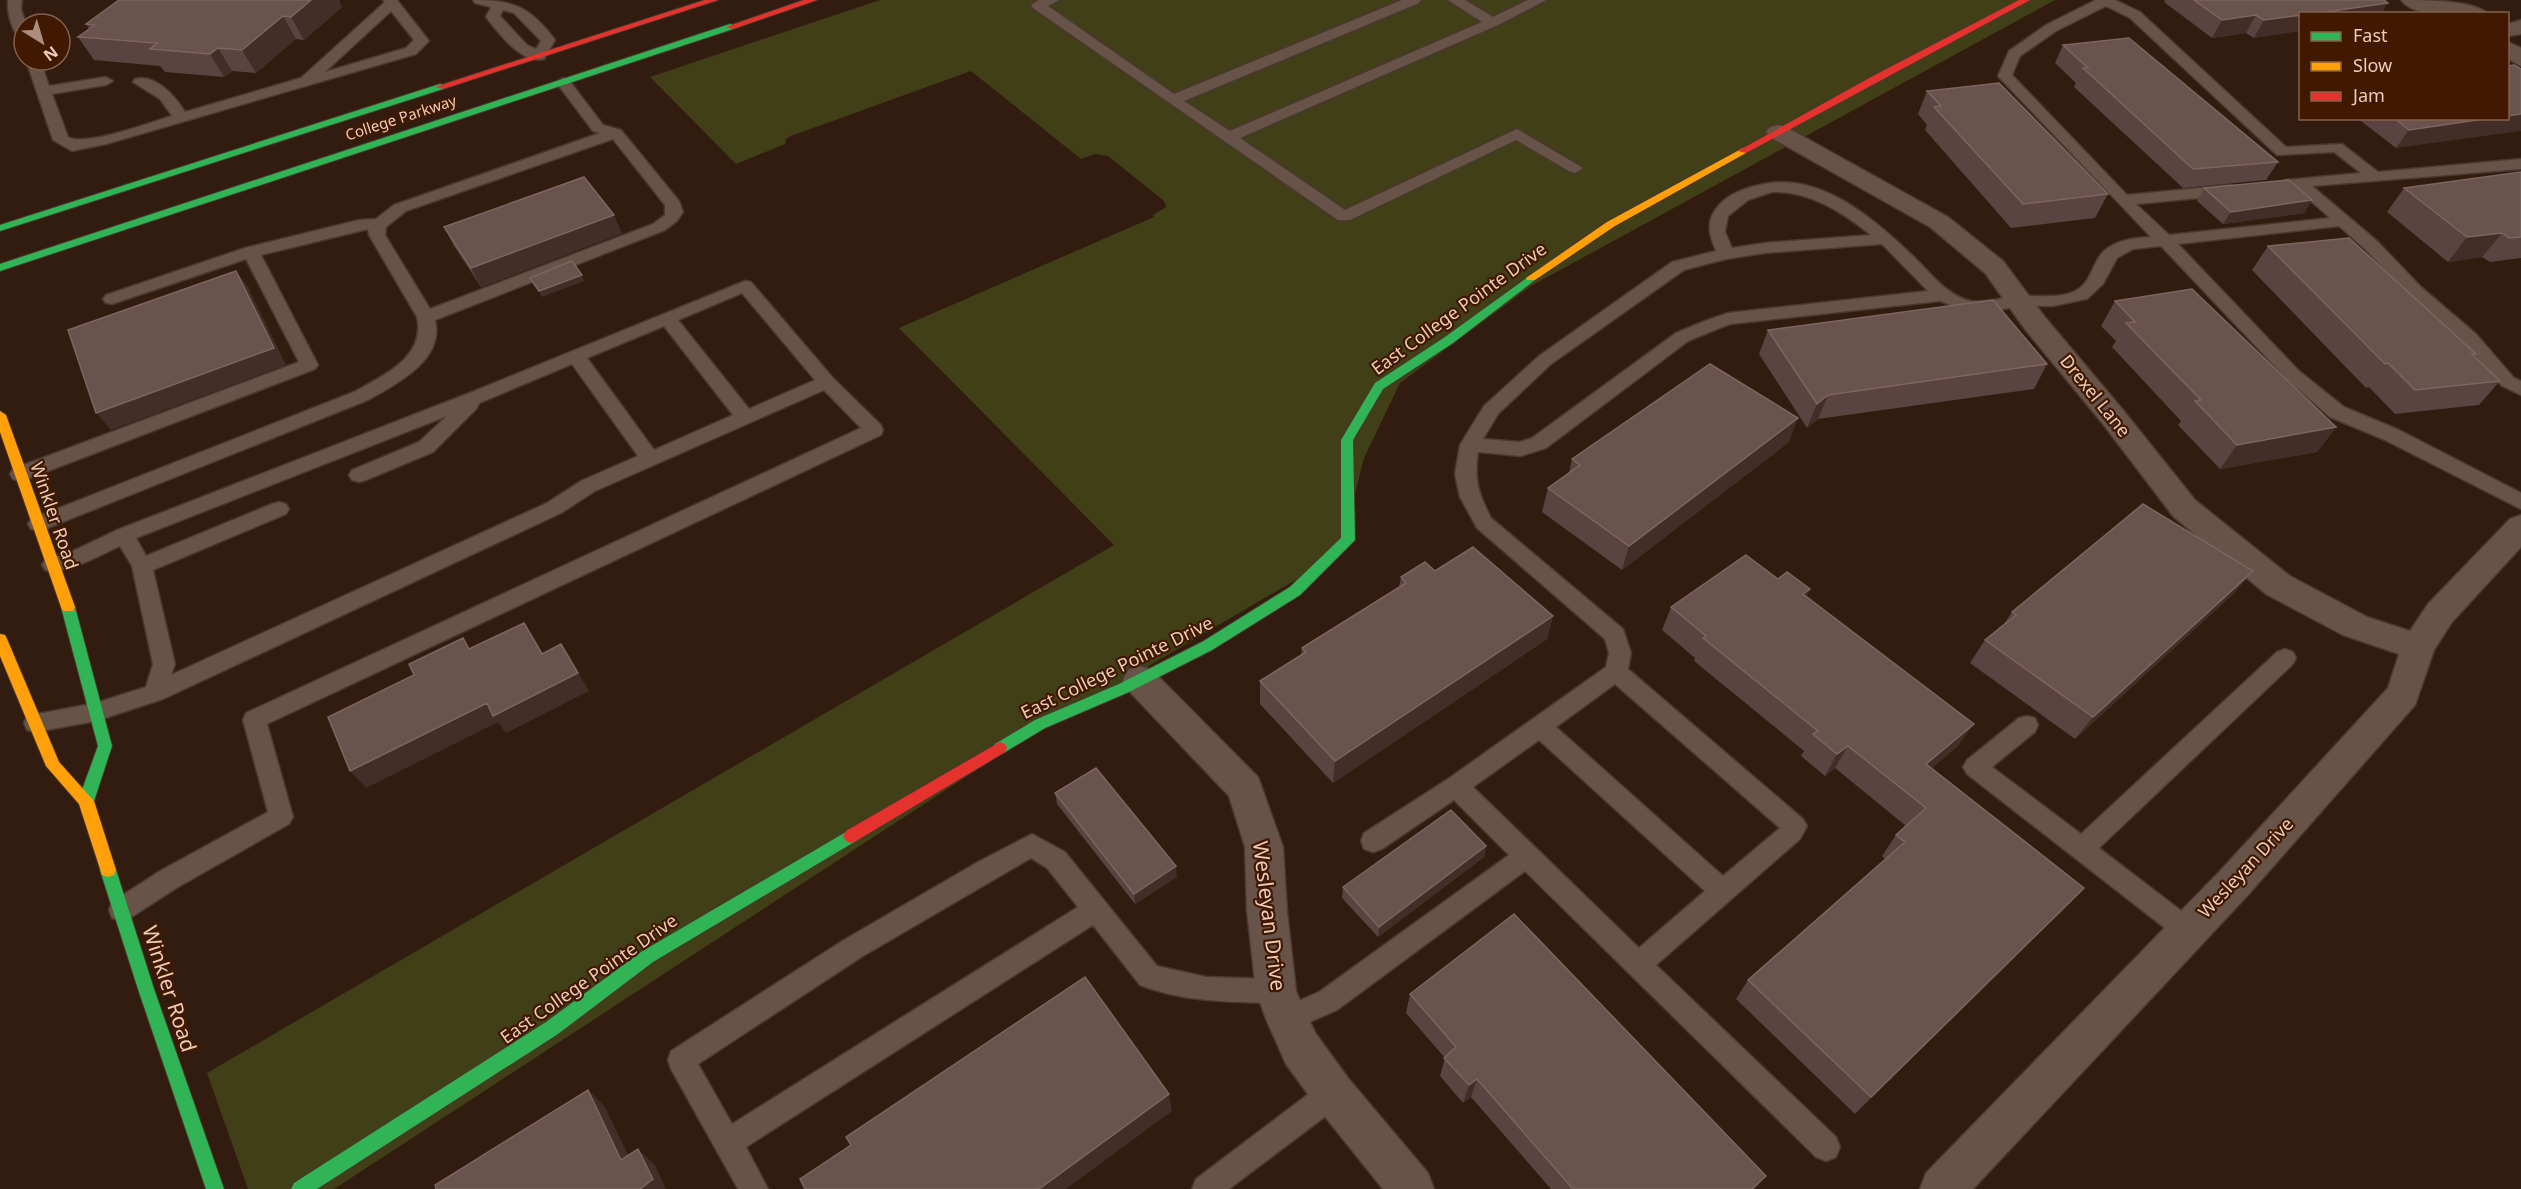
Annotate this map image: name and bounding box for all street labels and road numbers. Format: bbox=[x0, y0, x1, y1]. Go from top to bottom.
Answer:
street label: College Parkway bbox=[342, 90, 459, 144]
street label: East College Pointe Drive bbox=[1366, 236, 1551, 380]
street label: Drexel Lane bbox=[2055, 349, 2136, 442]
street label: Winkler Road bbox=[25, 459, 85, 573]
street label: East College Pointe Drive bbox=[1017, 610, 1217, 724]
street label: Wesleyan Drive bbox=[2192, 812, 2298, 923]
street label: Wesleyan Drive bbox=[1247, 839, 1293, 992]
street label: East College Pointe Drive bbox=[495, 908, 682, 1048]
street label: Winkler Road bbox=[136, 922, 204, 1055]

